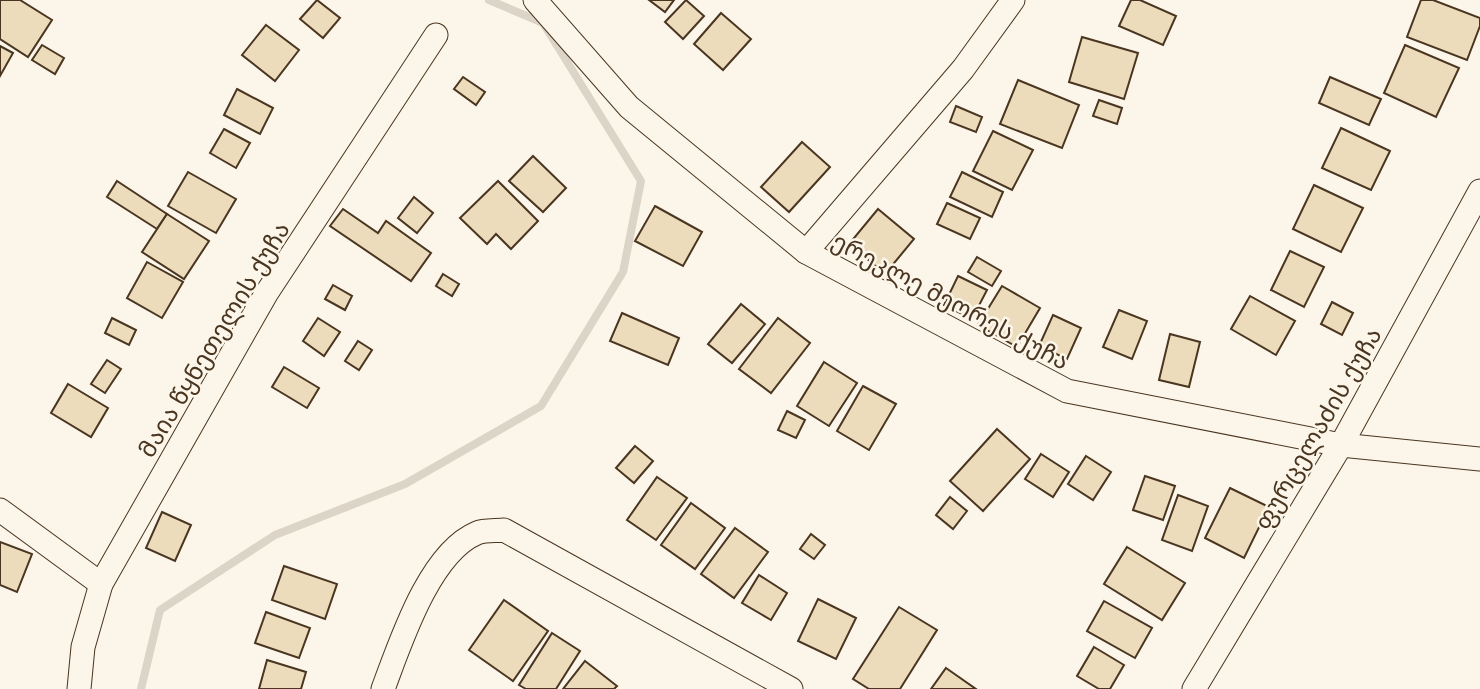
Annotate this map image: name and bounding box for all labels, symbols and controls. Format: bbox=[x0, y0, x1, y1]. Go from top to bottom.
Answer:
street label: მაია წყნეთელის ქუჩა bbox=[131, 216, 296, 463]
street label: ერეკლე მეორეს ქუჩა bbox=[827, 225, 1074, 376]
street label: ფურცელაძის ქუჩა bbox=[1247, 322, 1388, 535]

